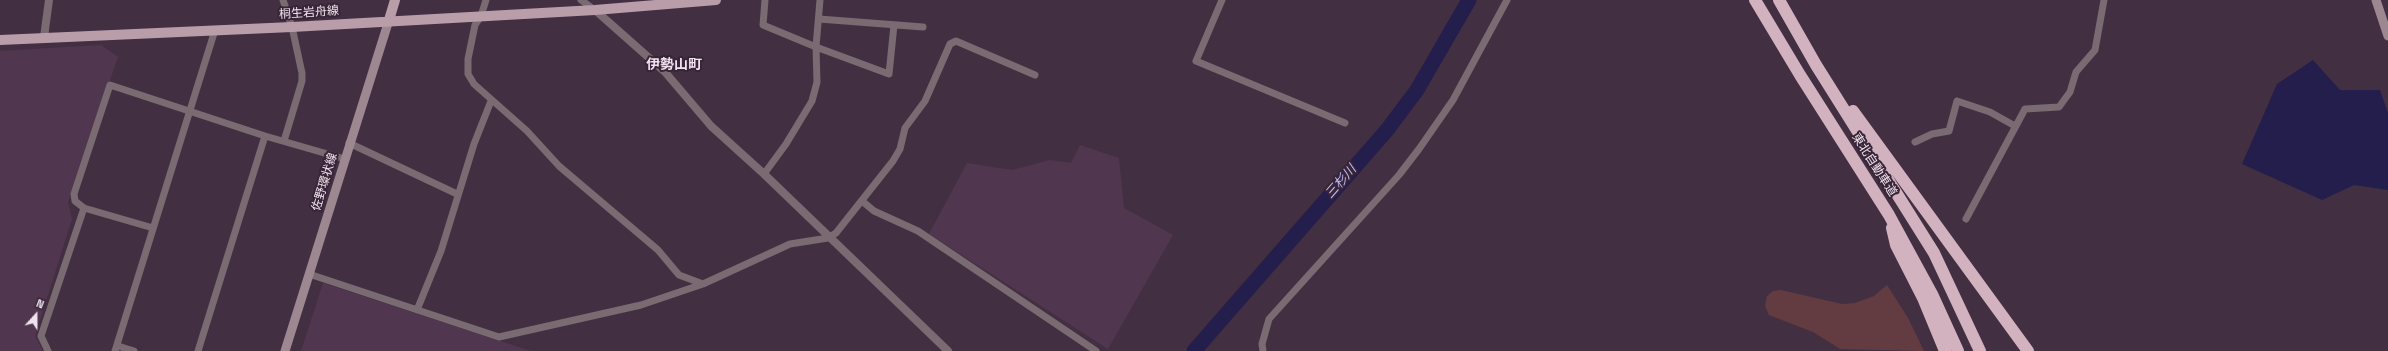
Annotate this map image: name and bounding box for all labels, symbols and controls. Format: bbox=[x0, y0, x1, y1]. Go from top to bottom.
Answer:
street label: 桐生岩舟線 bbox=[279, 4, 339, 22]
district label: 伊勢山町 bbox=[646, 57, 702, 73]
street label: 東北自動車道 bbox=[1848, 131, 1900, 199]
street label: 佐野環状線 bbox=[309, 151, 341, 213]
water label: 三杉川 bbox=[1322, 162, 1360, 202]
north arrow bbox=[16, 295, 56, 335]
text: N bbox=[34, 296, 46, 312]

